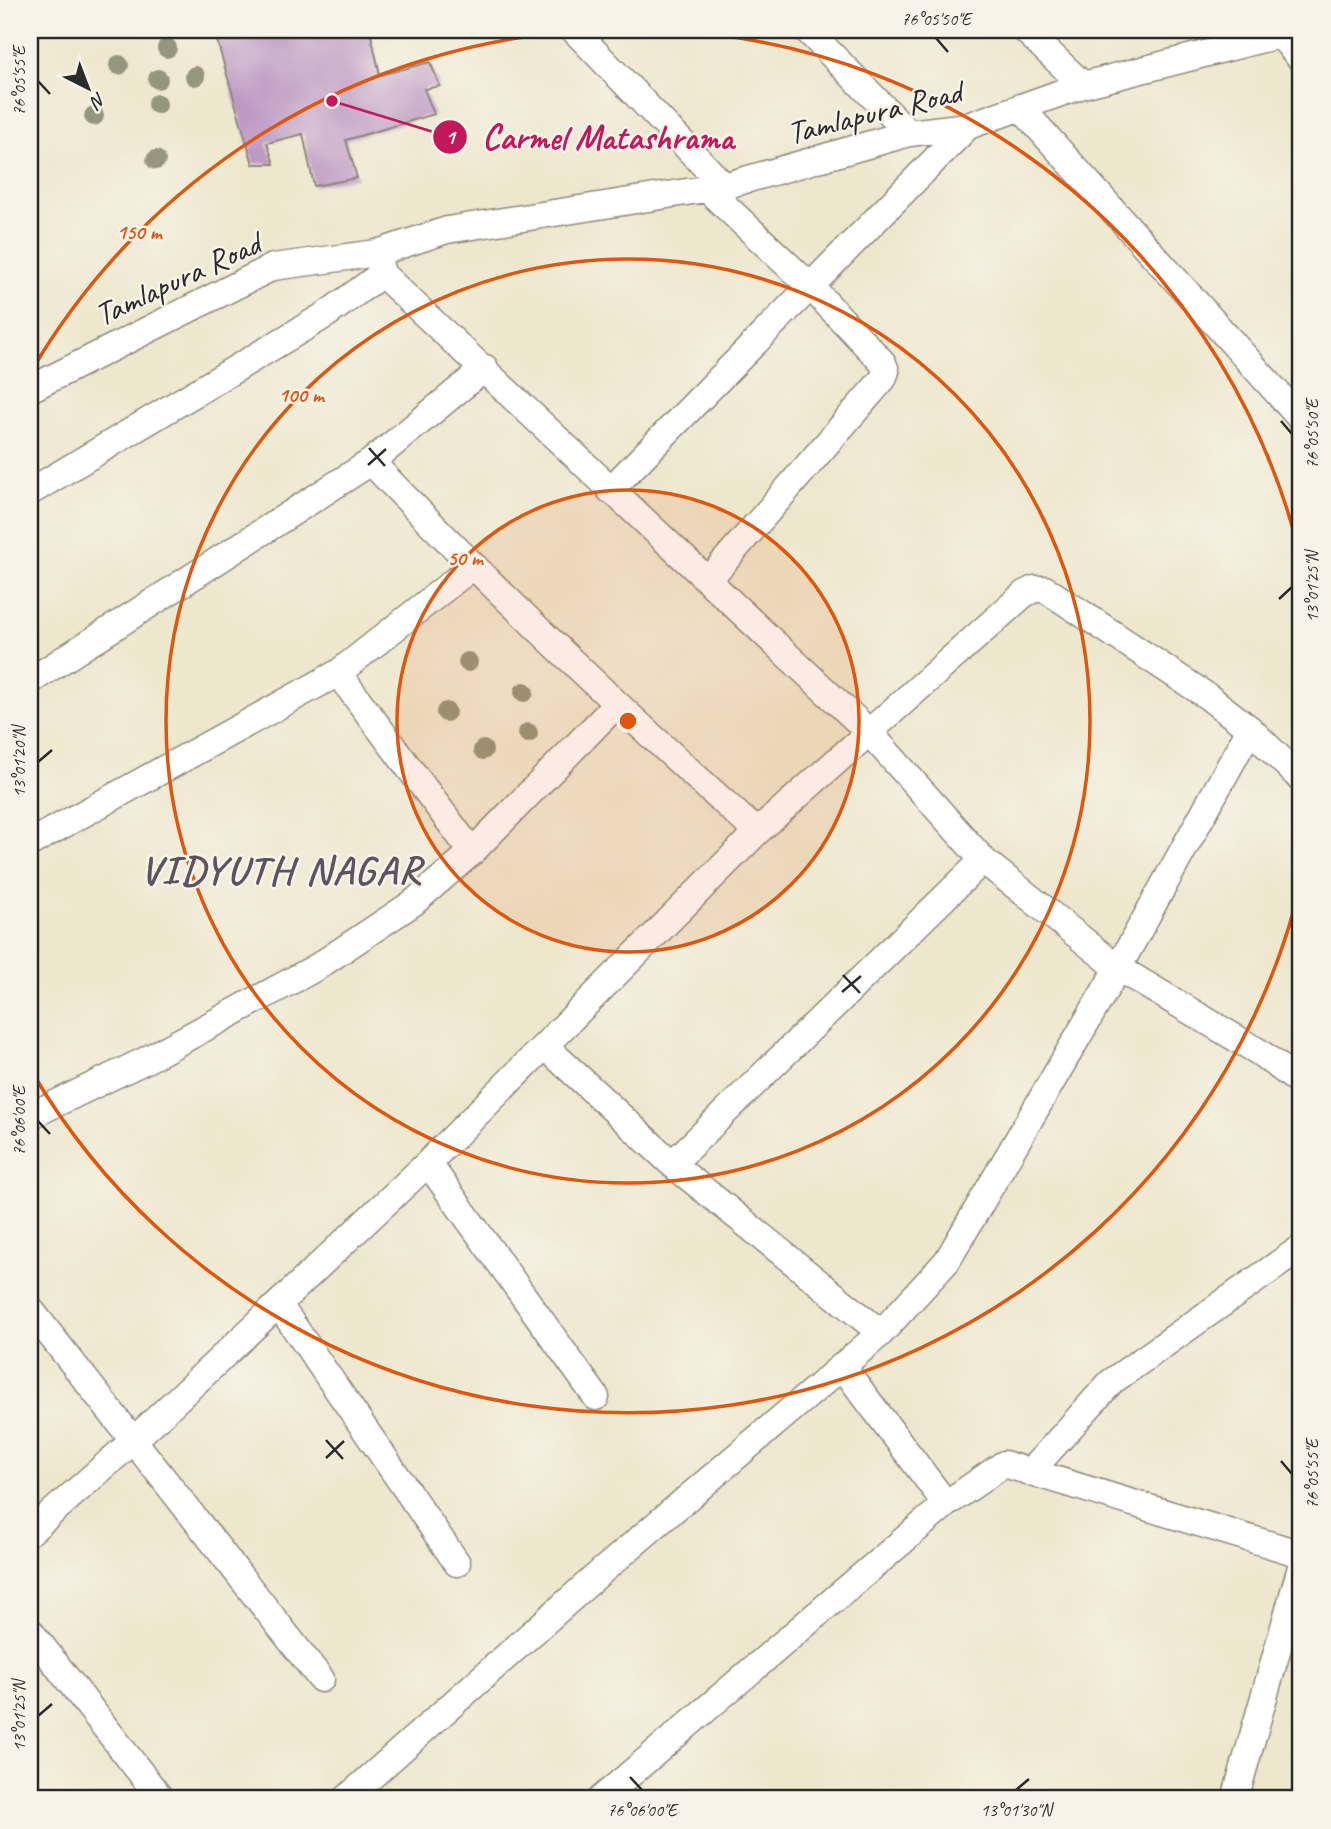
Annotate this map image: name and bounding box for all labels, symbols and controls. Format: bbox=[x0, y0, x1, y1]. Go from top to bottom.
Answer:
text: 76°05'50"E bbox=[901, 8, 973, 30]
text: 76°05'55"E bbox=[8, 44, 30, 116]
north arrow bbox=[52, 52, 122, 122]
street label: Tamlapura Road bbox=[783, 69, 971, 154]
text: N bbox=[84, 87, 111, 115]
callout: Carmel Matashrama bbox=[433, 109, 748, 165]
text: Carmel Matashrama bbox=[482, 115, 737, 160]
text: 1 bbox=[445, 124, 457, 150]
text: 150 m bbox=[116, 219, 164, 245]
street label: Tamlapura Road bbox=[88, 220, 272, 336]
text: 100 m bbox=[278, 382, 326, 408]
text: 76°05'50"E bbox=[1301, 397, 1323, 469]
text: 50 m bbox=[447, 545, 485, 571]
text: 13°01'25"N bbox=[1301, 548, 1323, 622]
centre of rings bbox=[616, 709, 640, 733]
text: 13°01'20"N bbox=[8, 723, 30, 797]
district label: VIDYUTH NAGAR bbox=[140, 845, 425, 895]
text: 76°06'00"E bbox=[8, 1084, 30, 1156]
text: 76°05'55"E bbox=[1301, 1437, 1323, 1509]
text: 13°01'25"N bbox=[8, 1677, 30, 1751]
text: 76°06'00"E bbox=[607, 1799, 679, 1821]
text: 13°01'30"N bbox=[981, 1799, 1055, 1821]

